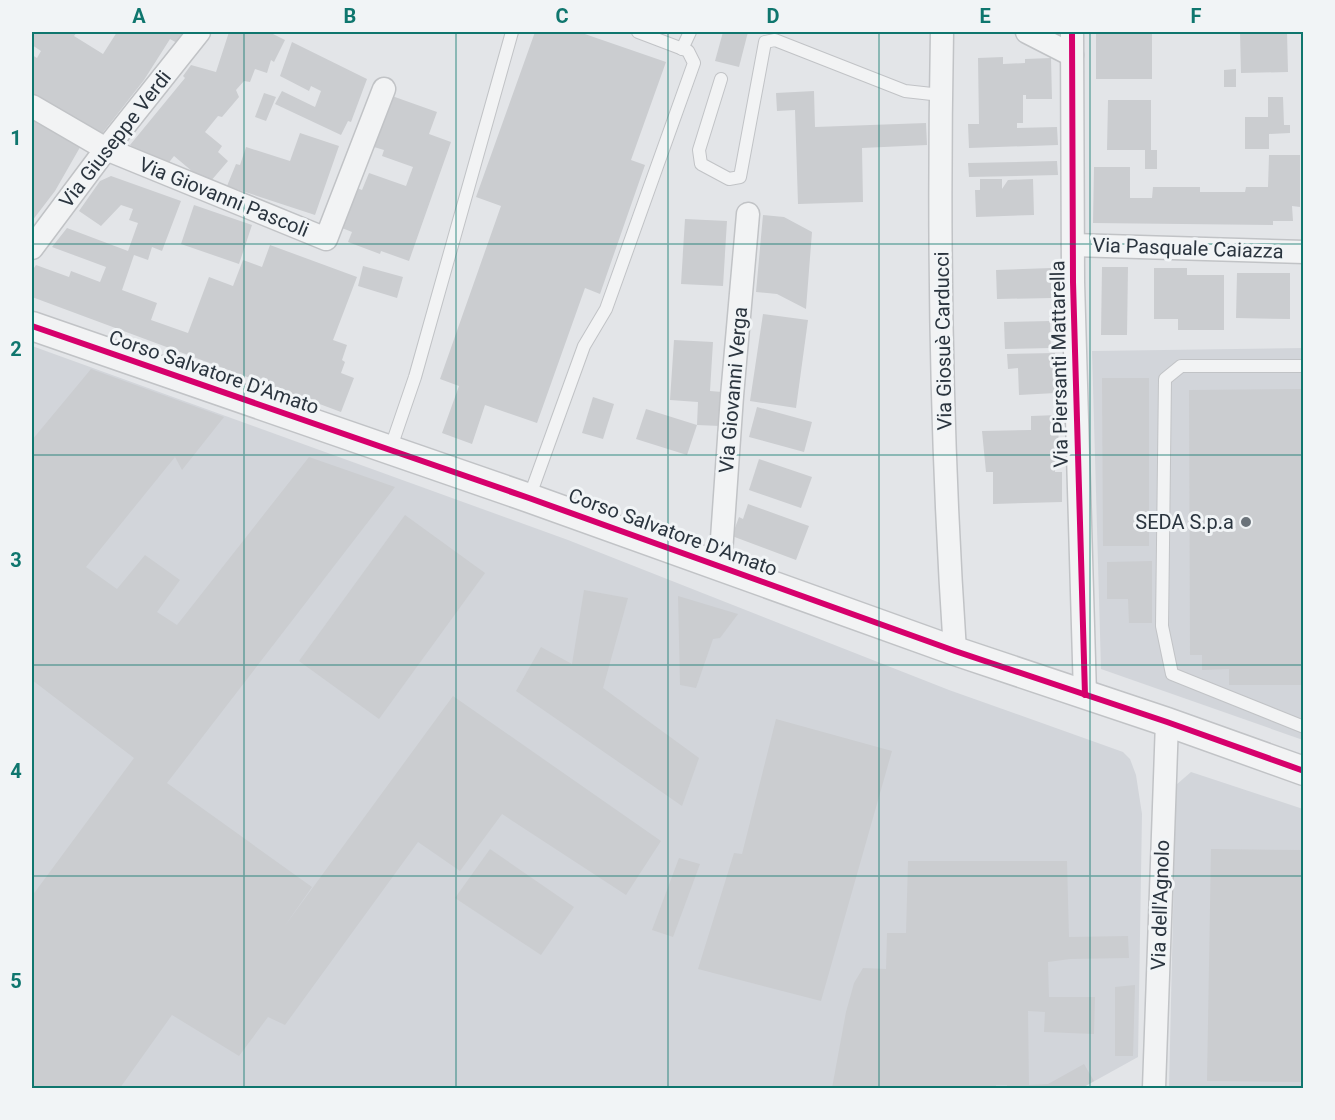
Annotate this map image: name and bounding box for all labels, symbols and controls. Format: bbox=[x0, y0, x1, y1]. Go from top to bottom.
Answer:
text: A bbox=[132, 4, 146, 28]
text: B bbox=[344, 4, 356, 28]
text: C bbox=[555, 4, 569, 28]
text: D bbox=[767, 4, 780, 28]
text: E bbox=[979, 4, 991, 28]
text: F bbox=[1191, 4, 1202, 28]
street label: Via Giuseppe Verdi bbox=[54, 66, 176, 212]
text: 1 bbox=[10, 126, 22, 150]
street label: Via Giovanni Pascoli bbox=[136, 152, 312, 242]
street label: Via Pasquale Caiazza bbox=[1092, 233, 1284, 263]
street label: Via Giosuè Carducci bbox=[929, 251, 957, 431]
street label: Via Piersanti Mattarella bbox=[1045, 260, 1073, 468]
street label: Via Giovanni Verga bbox=[714, 306, 752, 474]
street label: Corso Salvatore D'Amato bbox=[106, 325, 322, 419]
text: 2 bbox=[10, 337, 22, 361]
street label: Corso Salvatore D'Amato bbox=[565, 483, 781, 581]
place label: SEDA S.p.a bbox=[1135, 510, 1234, 534]
marker: SEDA S.p.a bbox=[1239, 515, 1253, 529]
text: 3 bbox=[10, 548, 22, 572]
text: 4 bbox=[10, 759, 22, 783]
street label: Via dell'Agnolo bbox=[1146, 839, 1174, 971]
text: 5 bbox=[10, 969, 22, 993]

